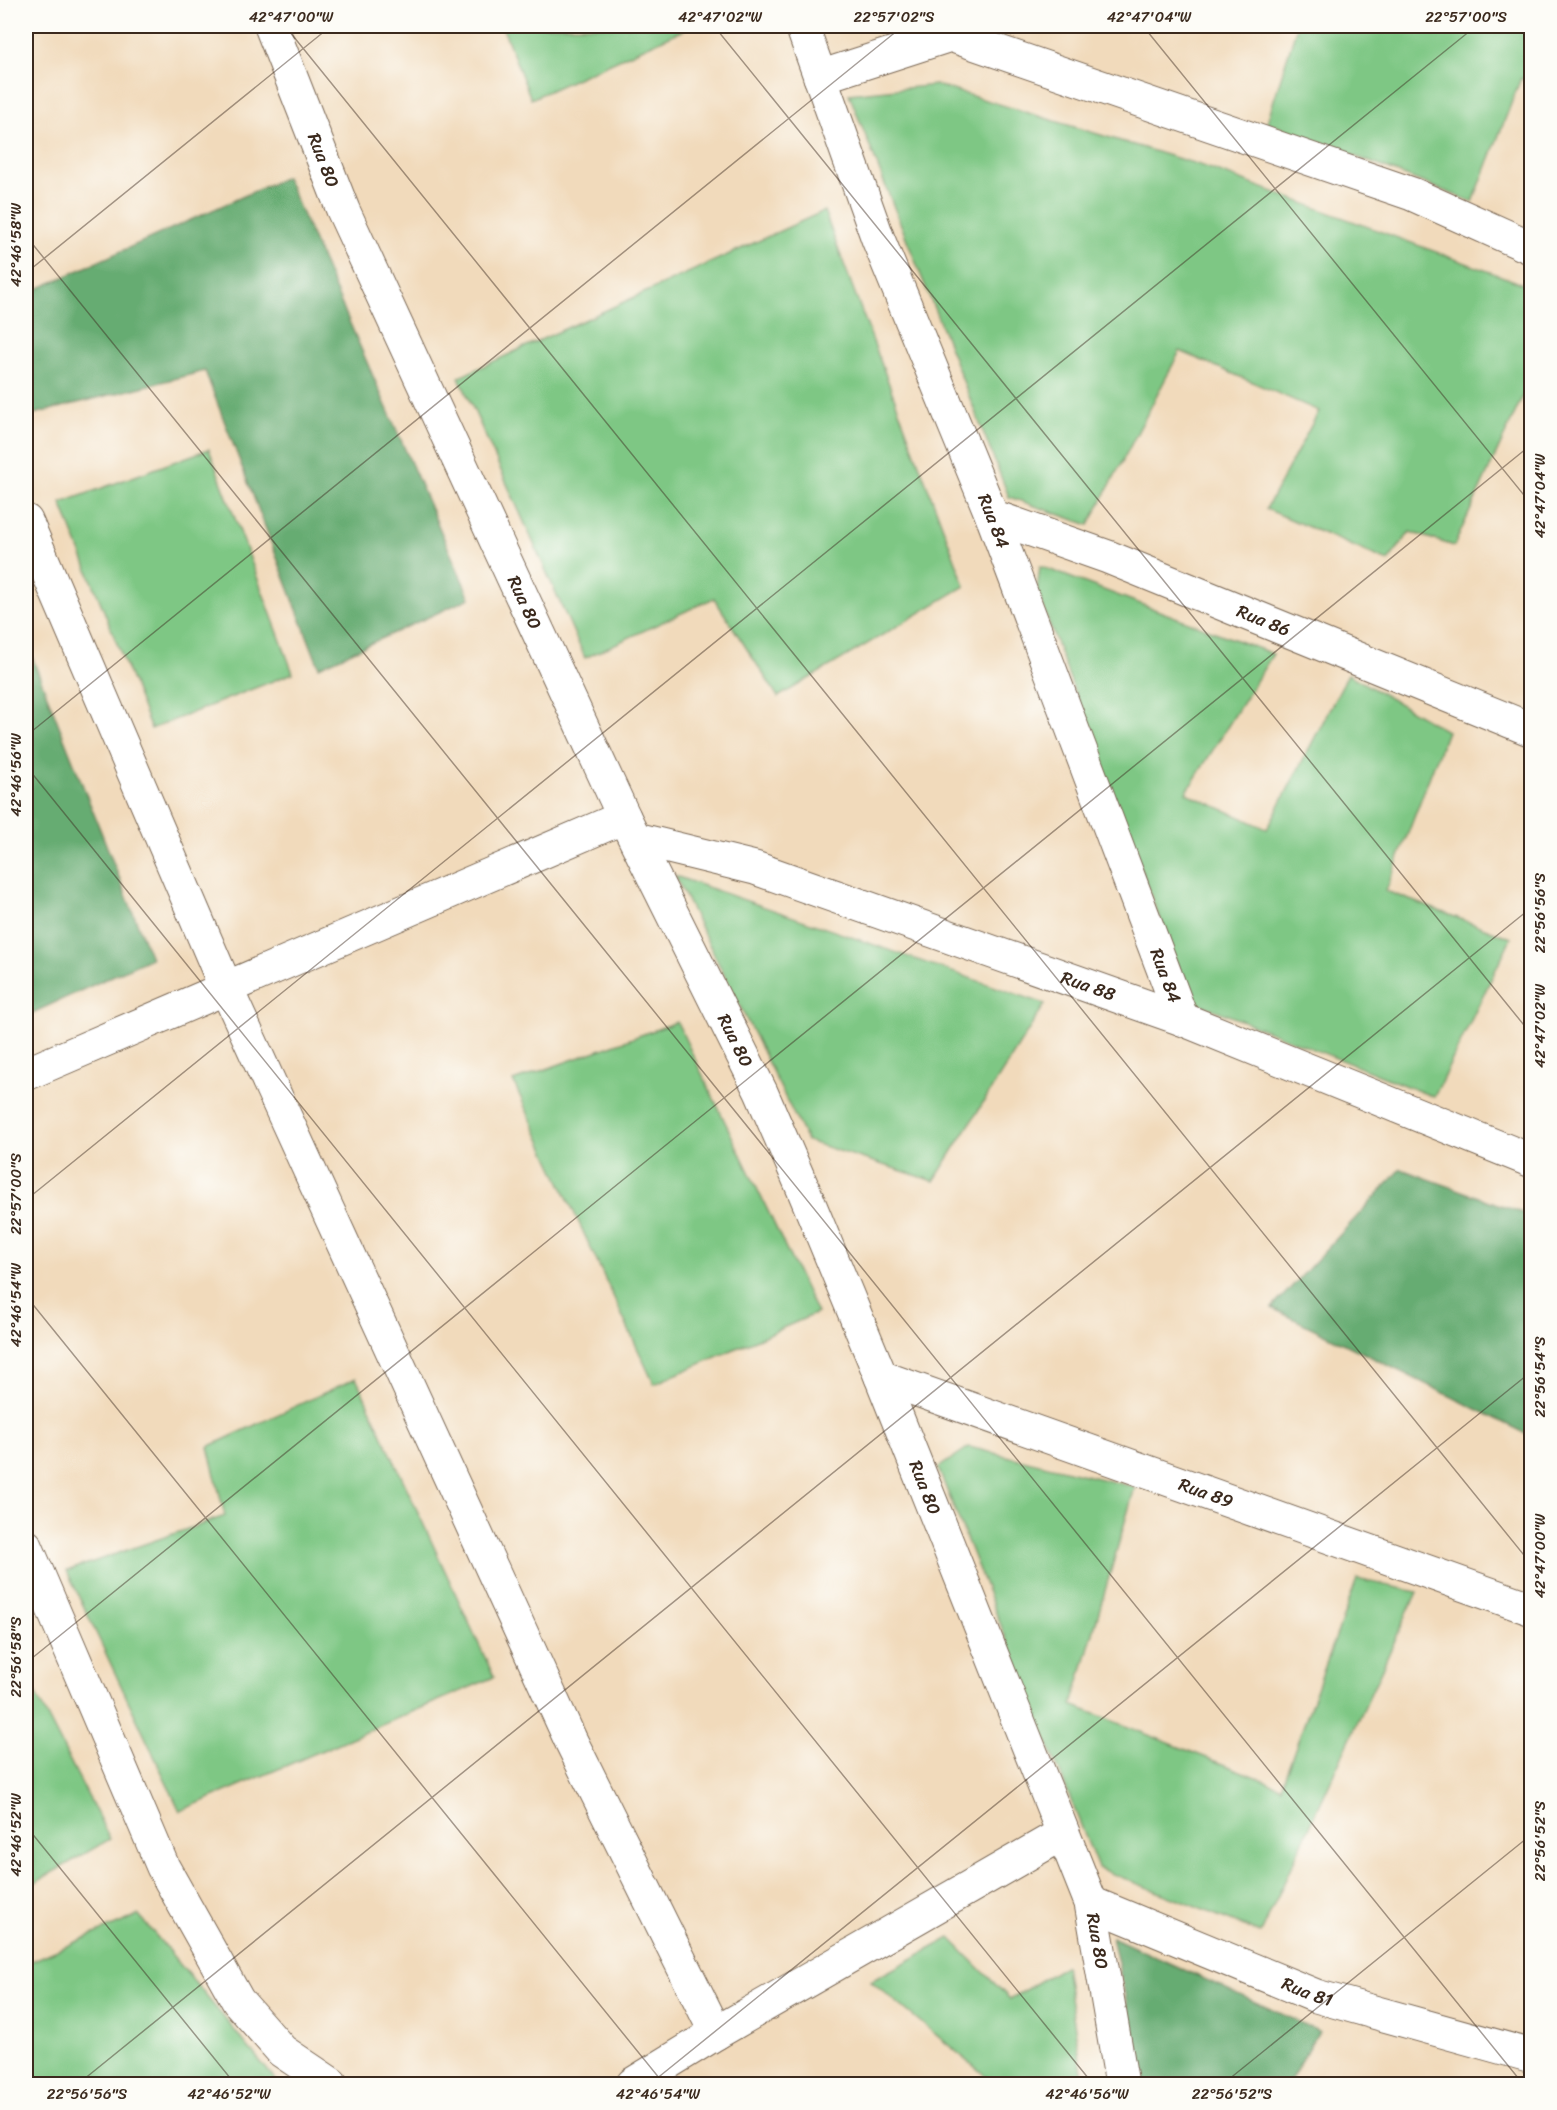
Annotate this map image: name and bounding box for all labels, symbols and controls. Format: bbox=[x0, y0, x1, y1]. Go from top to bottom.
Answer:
text: 42°47'00"W bbox=[249, 4, 334, 30]
text: 42°47'02"W bbox=[678, 4, 762, 30]
text: 22°57'02"S bbox=[854, 4, 935, 30]
text: 42°47'04"W bbox=[1107, 4, 1192, 30]
text: 22°57'00"S bbox=[1425, 4, 1507, 30]
street label: Rua 80 bbox=[298, 128, 349, 192]
text: 42°46'58"W bbox=[3, 203, 29, 287]
text: 42°47'04"W bbox=[1527, 453, 1553, 538]
street label: Rua 84 bbox=[968, 489, 1019, 553]
street label: Rua 80 bbox=[498, 570, 551, 635]
street label: Rua 86 bbox=[1232, 595, 1295, 646]
text: 42°46'56"W bbox=[3, 733, 29, 817]
text: 22°56'56"S bbox=[1527, 872, 1553, 953]
street label: Rua 84 bbox=[1141, 944, 1191, 1008]
street label: Rua 88 bbox=[1057, 961, 1120, 1010]
text: 42°47'02"W bbox=[1527, 984, 1553, 1068]
street label: Rua 80 bbox=[708, 1008, 762, 1073]
text: 22°57'00"S bbox=[3, 1153, 29, 1235]
text: 42°46'54"W bbox=[3, 1262, 29, 1347]
text: 22°56'54"S bbox=[1527, 1336, 1553, 1418]
street label: Rua 80 bbox=[900, 1455, 950, 1520]
street label: Rua 89 bbox=[1174, 1468, 1238, 1517]
text: 42°47'00"W bbox=[1527, 1513, 1553, 1598]
text: 22°56'58"S bbox=[3, 1616, 29, 1697]
text: 42°46'52"W bbox=[3, 1793, 29, 1877]
text: 22°56'52"S bbox=[1527, 1800, 1553, 1881]
street label: Rua 80 bbox=[1077, 1911, 1118, 1972]
street label: Rua 81 bbox=[1277, 1967, 1337, 2016]
text: 22°56'56"S bbox=[47, 2081, 128, 2107]
text: 42°46'52"W bbox=[187, 2081, 271, 2107]
text: 42°46'54"W bbox=[616, 2081, 701, 2107]
text: 42°46'56"W bbox=[1045, 2081, 1129, 2107]
text: 22°56'52"S bbox=[1192, 2081, 1273, 2107]

